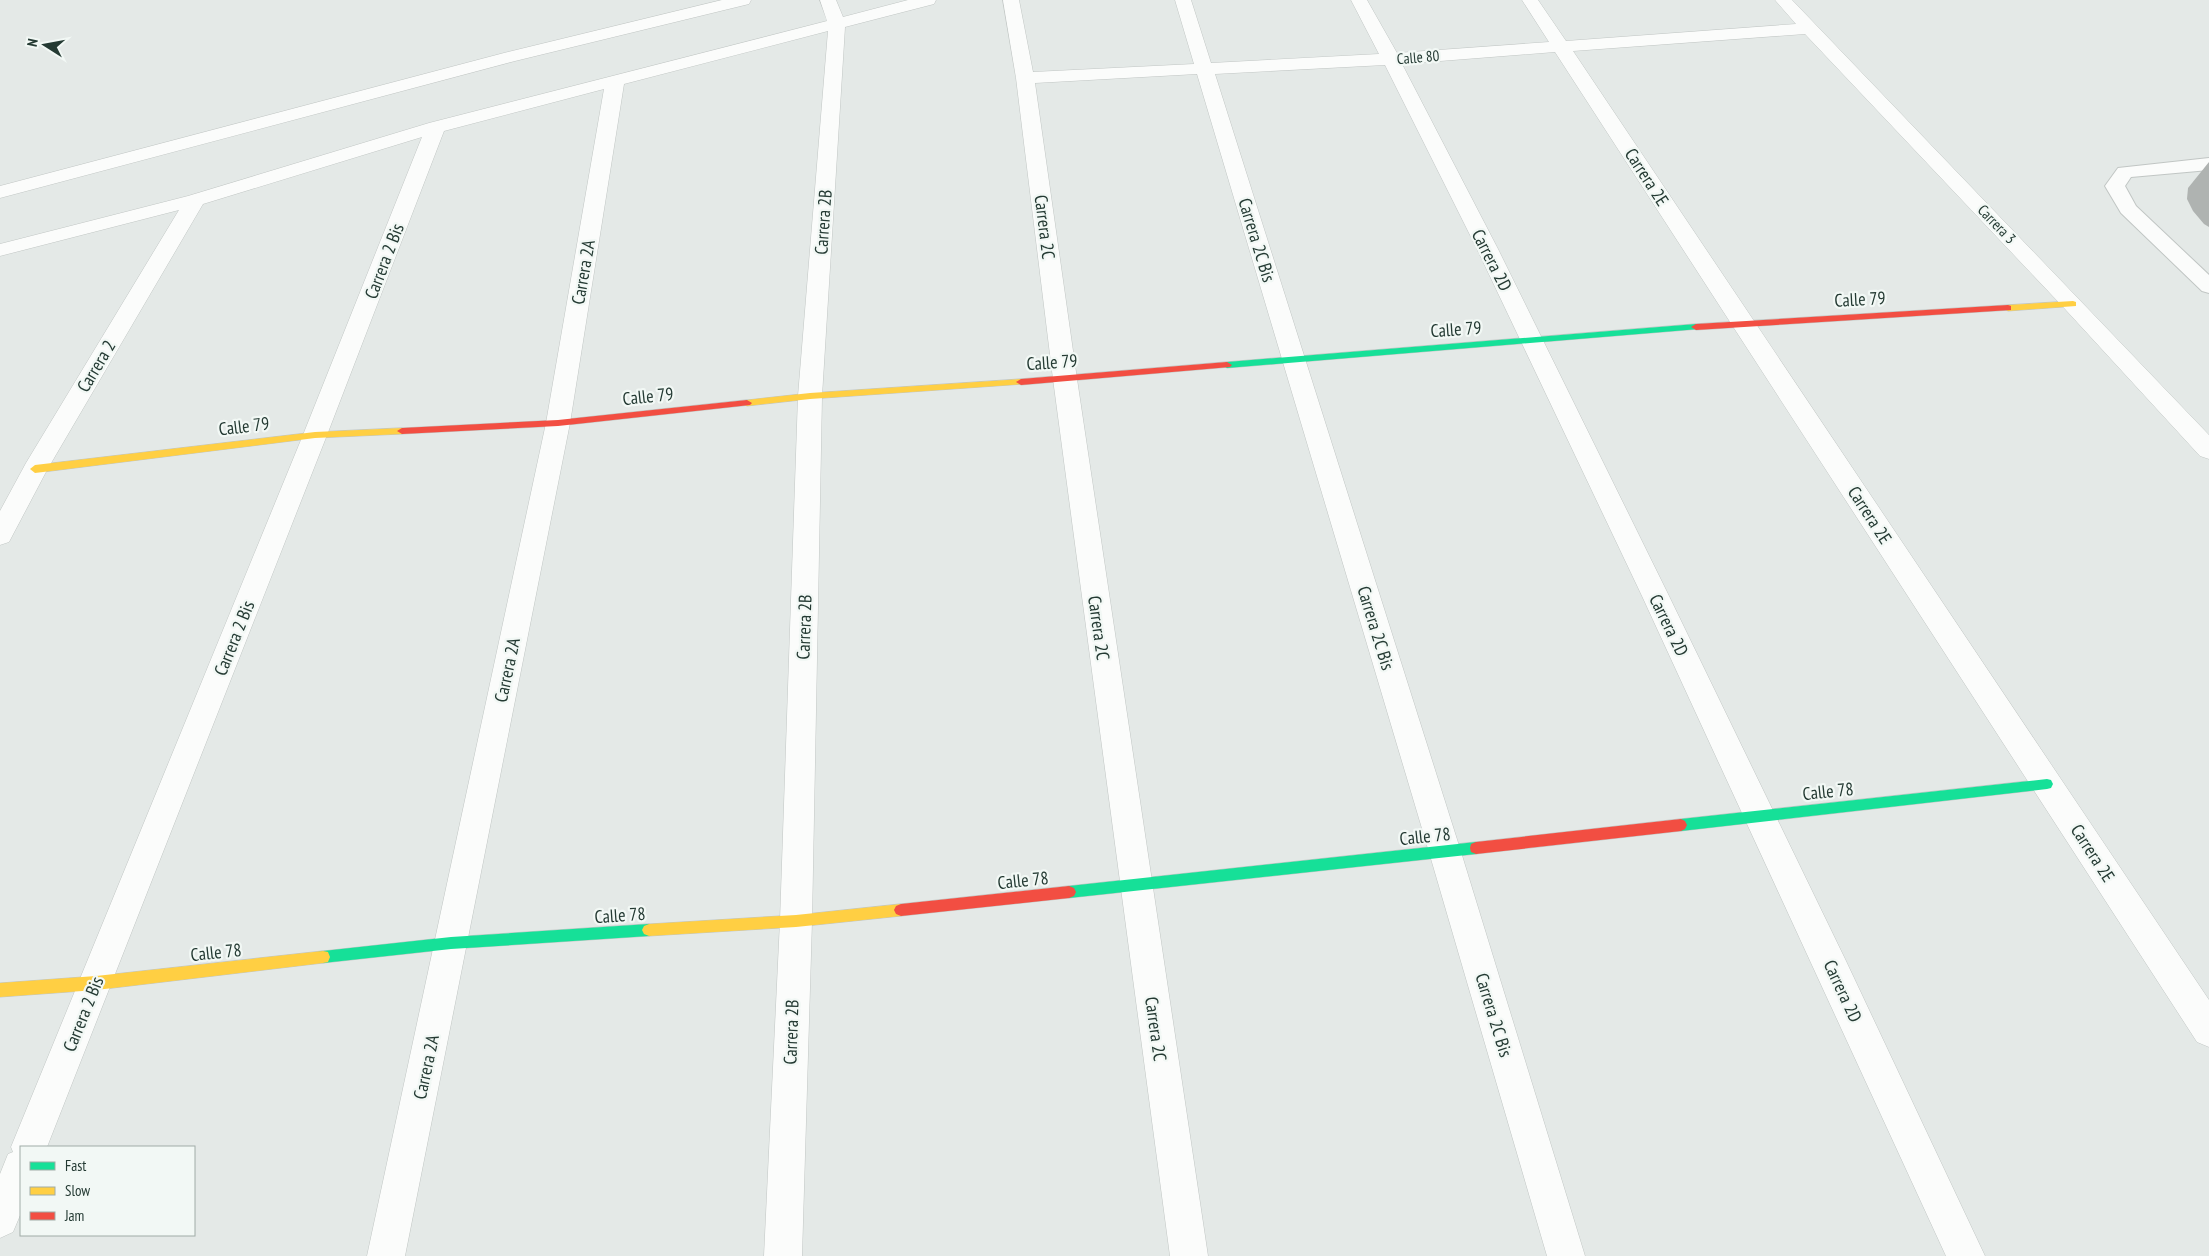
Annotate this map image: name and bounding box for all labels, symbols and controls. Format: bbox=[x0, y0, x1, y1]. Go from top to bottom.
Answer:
north arrow bbox=[20, 20, 70, 70]
text: N bbox=[23, 37, 42, 48]
street label: Calle 80 bbox=[1396, 46, 1440, 68]
street label: Carrera 2E bbox=[1620, 144, 1674, 210]
street label: Carrera 2B bbox=[809, 189, 837, 255]
street label: Carrera 2C bbox=[1030, 193, 1060, 261]
street label: Carrera 2C Bis bbox=[1233, 195, 1281, 285]
street label: Carrera 3 bbox=[1974, 200, 2020, 248]
street label: Carrera 2 Bis bbox=[359, 220, 409, 302]
street label: Carrera 2D bbox=[1467, 225, 1517, 295]
street label: Carrera 2A bbox=[566, 237, 600, 306]
street label: Calle 79 bbox=[1834, 286, 1886, 312]
street label: Calle 79 bbox=[1430, 316, 1482, 342]
street label: Carrera 2 bbox=[72, 336, 120, 396]
street label: Calle 79 bbox=[1026, 349, 1078, 375]
street label: Calle 79 bbox=[621, 382, 675, 410]
street label: Calle 79 bbox=[217, 411, 271, 441]
street label: Carrera 2E bbox=[1843, 482, 1897, 548]
street label: Carrera 2C Bis bbox=[1352, 583, 1400, 673]
street label: Carrera 2D bbox=[1644, 590, 1694, 660]
street label: Carrera 2B bbox=[791, 594, 817, 660]
street label: Carrera 2C bbox=[1083, 594, 1115, 662]
street label: Carrera 2 Bis bbox=[209, 597, 259, 679]
street label: Carrera 2A bbox=[489, 635, 525, 704]
street label: Calle 78 bbox=[1801, 777, 1855, 805]
street label: Carrera 2E bbox=[2066, 820, 2120, 886]
street label: Calle 78 bbox=[1398, 822, 1452, 850]
street label: Calle 78 bbox=[996, 866, 1050, 894]
street label: Calle 78 bbox=[594, 902, 646, 928]
street label: Calle 78 bbox=[189, 938, 243, 966]
street label: Carrera 2D bbox=[1819, 956, 1867, 1026]
street label: Carrera 2C Bis bbox=[1470, 970, 1518, 1060]
street label: Carrera 2 Bis bbox=[58, 973, 108, 1055]
street label: Carrera 2C bbox=[1140, 995, 1172, 1063]
street label: Carrera 2B bbox=[778, 999, 804, 1065]
street label: Carrera 2A bbox=[408, 1032, 444, 1101]
legend bbox=[20, 1146, 195, 1236]
text: Fast bbox=[65, 1156, 86, 1175]
text: Slow bbox=[65, 1181, 90, 1200]
text: Jam bbox=[64, 1206, 84, 1225]

